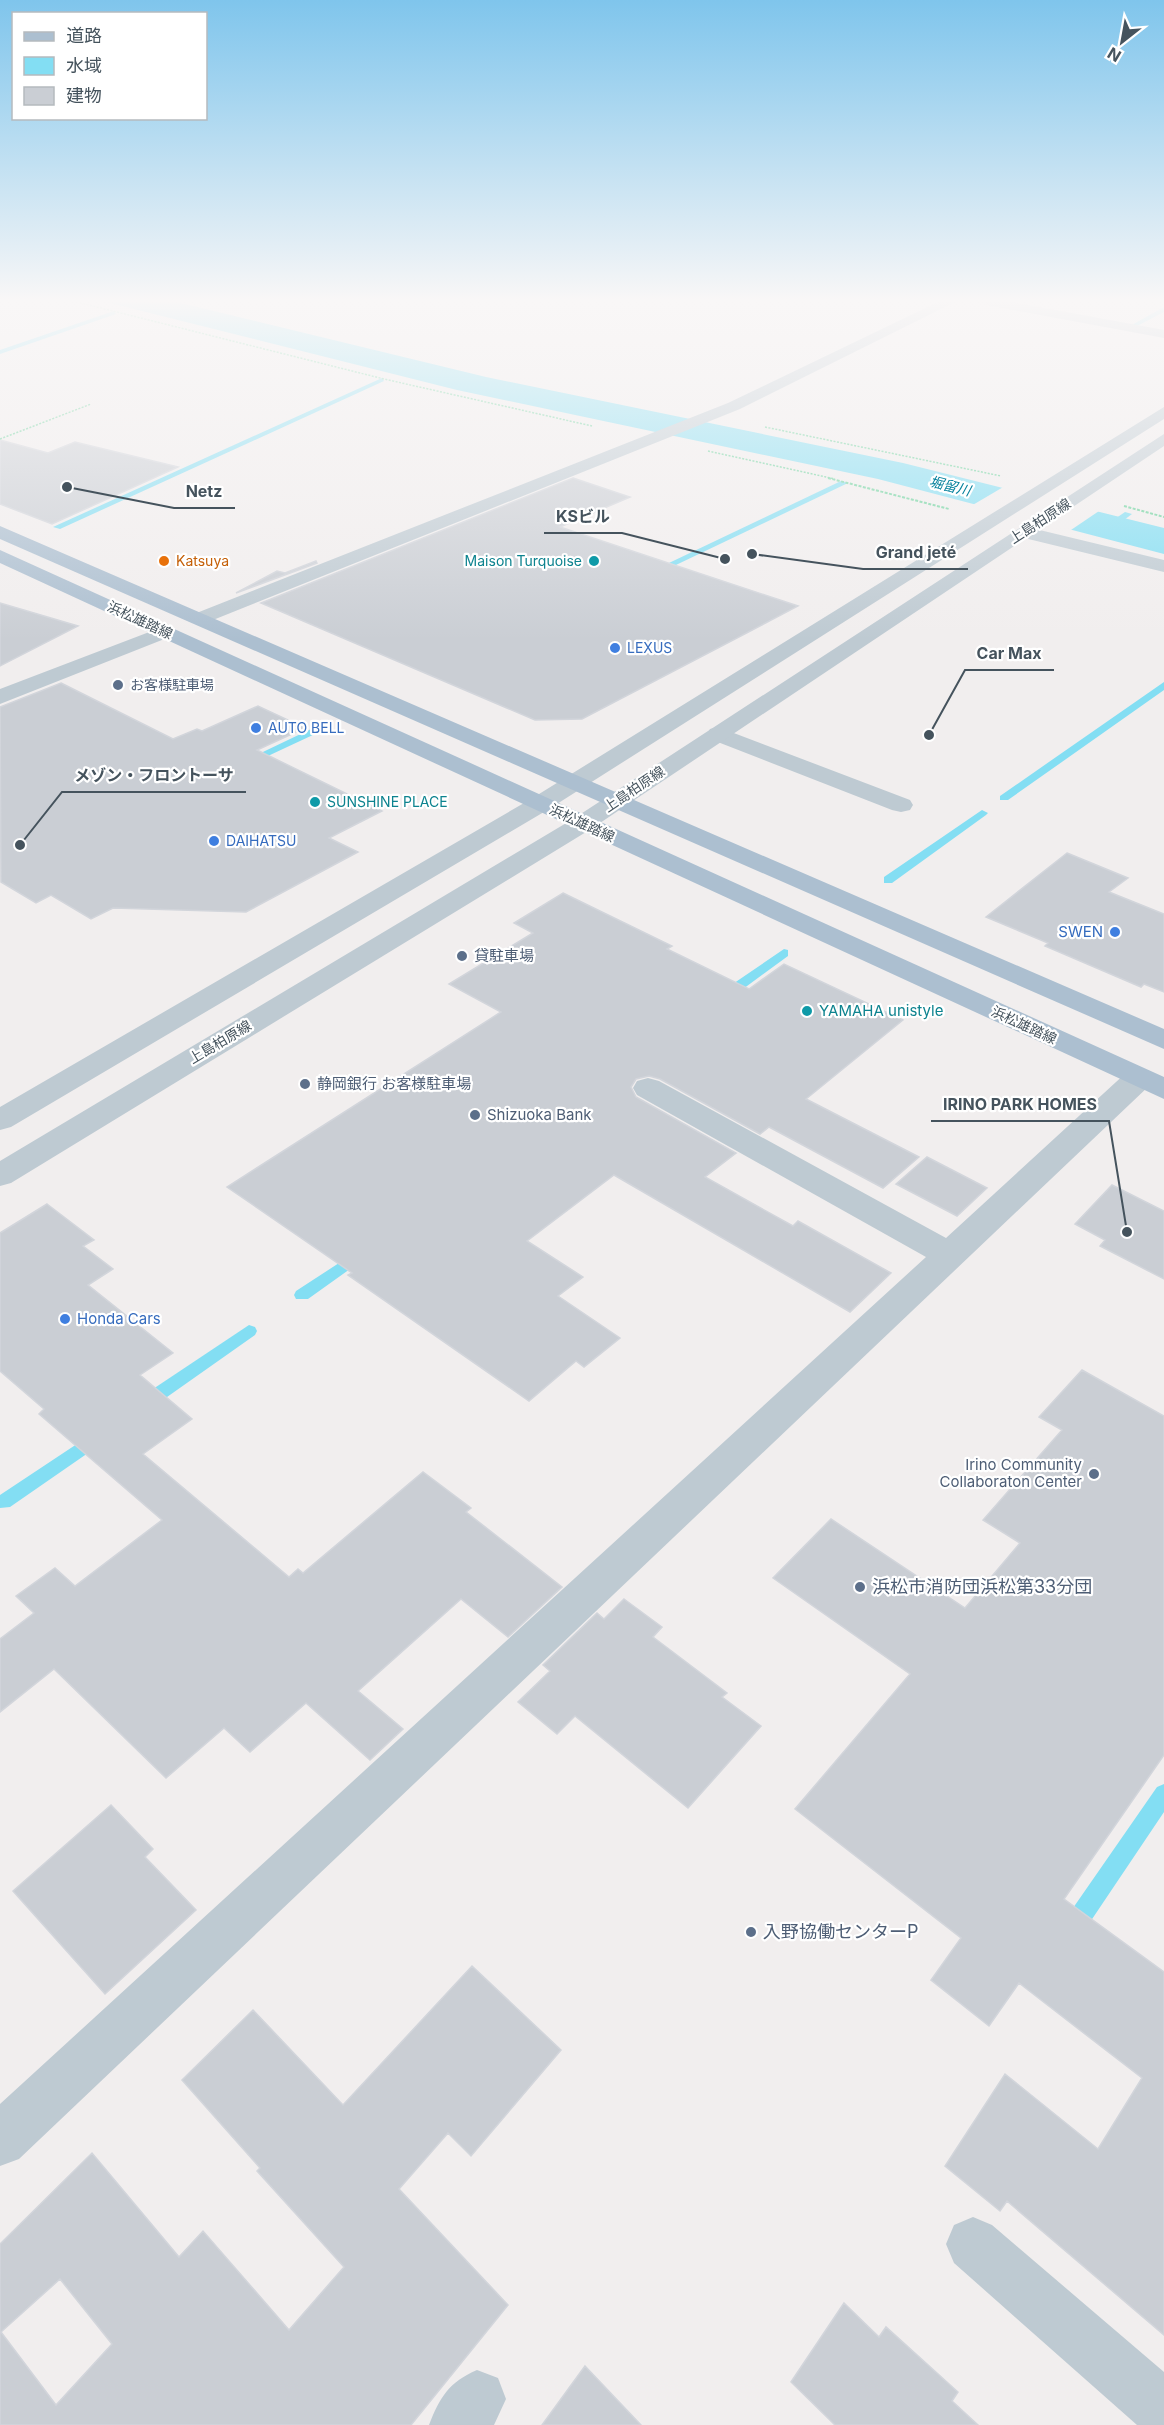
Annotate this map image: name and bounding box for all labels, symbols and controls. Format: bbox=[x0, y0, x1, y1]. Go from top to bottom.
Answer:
legend bbox=[12, 12, 207, 120]
north arrow bbox=[1092, 12, 1152, 72]
text: 道路 bbox=[66, 25, 102, 46]
text: N bbox=[1104, 43, 1125, 67]
text: 水域 bbox=[66, 55, 102, 76]
text: 建物 bbox=[66, 85, 102, 106]
water label: 堀留川 bbox=[928, 472, 974, 499]
callout: Netz bbox=[174, 474, 235, 508]
text: Netz bbox=[186, 481, 222, 501]
street label: 上島柏原線 bbox=[1006, 494, 1074, 547]
callout: KSビル bbox=[544, 499, 622, 533]
text: KSビル bbox=[556, 506, 610, 526]
callout: Grand jeté bbox=[863, 535, 968, 569]
text: Grand jeté bbox=[876, 542, 956, 562]
place label: Katsuya bbox=[176, 552, 229, 569]
place label: Maison Turquoise bbox=[465, 552, 582, 569]
marker: Katsuya bbox=[157, 554, 171, 568]
marker: Maison Turquoise bbox=[587, 554, 601, 568]
street label: 浜松雄踏線 bbox=[105, 597, 176, 642]
callout: Car Max bbox=[965, 636, 1054, 670]
place label: LEXUS bbox=[627, 639, 672, 656]
marker: LEXUS bbox=[608, 641, 622, 655]
text: Car Max bbox=[977, 643, 1041, 663]
place label: お客様駐車場 bbox=[130, 676, 214, 693]
marker: お客様駐車場 bbox=[111, 678, 125, 692]
place label: AUTO BELL bbox=[268, 719, 345, 736]
marker: AUTO BELL bbox=[249, 721, 263, 735]
callout: メゾン・フロントーサ bbox=[62, 758, 246, 792]
street label: 上島柏原線 bbox=[600, 762, 667, 815]
text: メゾン・フロントーサ bbox=[74, 765, 234, 785]
place label: SUNSHINE PLACE bbox=[327, 793, 448, 810]
marker: SUNSHINE PLACE bbox=[308, 795, 322, 809]
street label: 浜松雄踏線 bbox=[547, 800, 618, 845]
place label: DAIHATSU bbox=[226, 832, 296, 849]
marker: DAIHATSU bbox=[207, 834, 221, 848]
place label: SWEN bbox=[1058, 922, 1103, 941]
marker: SWEN bbox=[1108, 925, 1122, 939]
place label: 貸駐車場 bbox=[474, 946, 534, 965]
marker: 貸駐車場 bbox=[455, 949, 469, 963]
place label: YAMAHA unistyle bbox=[819, 1001, 943, 1020]
street label: 浜松雄踏線 bbox=[989, 1002, 1060, 1047]
marker: YAMAHA unistyle bbox=[800, 1004, 814, 1018]
street label: 上島柏原線 bbox=[185, 1016, 254, 1067]
place label: 静岡銀行 お客様駐車場 bbox=[317, 1074, 471, 1093]
marker: 静岡銀行 お客様駐車場 bbox=[298, 1077, 312, 1091]
callout: IRINO PARK HOMES bbox=[931, 1087, 1109, 1121]
text: IRINO PARK HOMES bbox=[943, 1094, 1097, 1114]
place label: Shizuoka Bank bbox=[487, 1105, 592, 1124]
marker: Shizuoka Bank bbox=[468, 1108, 482, 1122]
place label: Honda Cars bbox=[77, 1309, 161, 1328]
marker: Honda Cars bbox=[58, 1312, 72, 1326]
place label: Irino Community Collaboraton Center bbox=[940, 1455, 1083, 1491]
marker: Irino Community Collaboraton Center bbox=[1087, 1467, 1101, 1481]
place label: 浜松市消防団浜松第33分団 bbox=[872, 1576, 1092, 1597]
marker: 浜松市消防団浜松第33分団 bbox=[853, 1580, 867, 1594]
place label: 入野協働センターP bbox=[763, 1921, 919, 1942]
marker: 入野協働センターP bbox=[744, 1925, 758, 1939]

